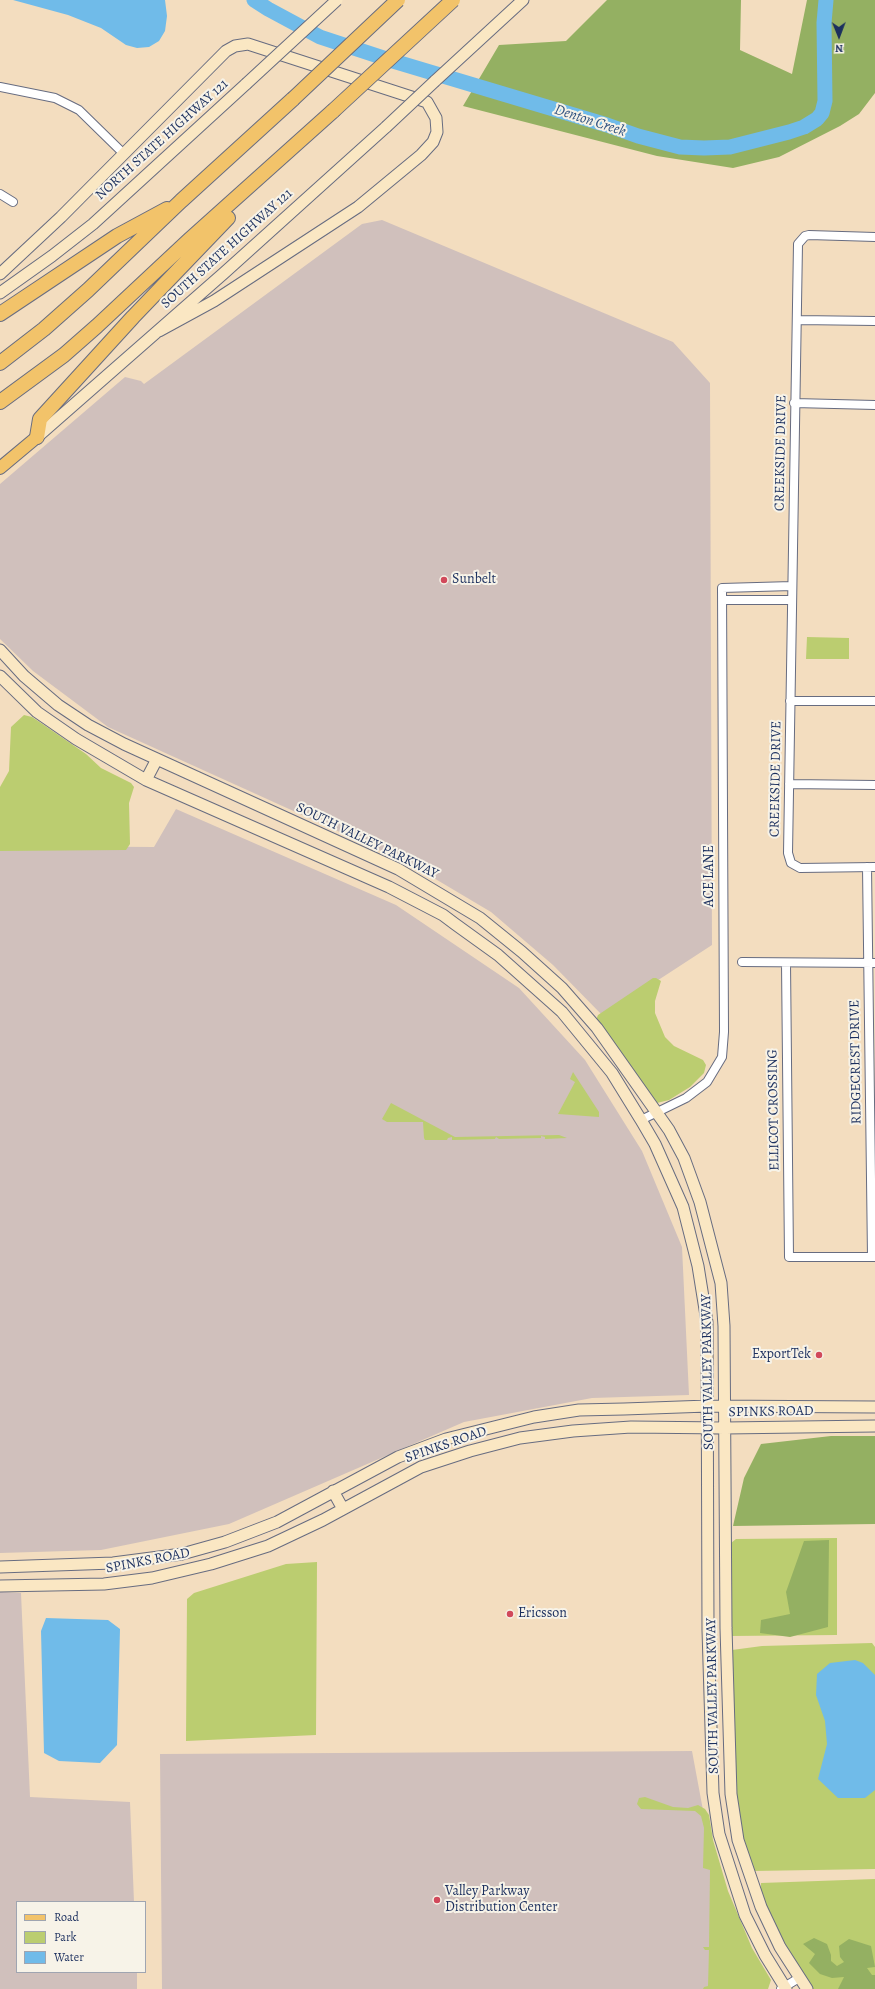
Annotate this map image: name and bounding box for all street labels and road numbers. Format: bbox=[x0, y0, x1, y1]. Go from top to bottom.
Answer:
street label: NORTH STATE HIGHWAY 121 bbox=[92, 76, 232, 204]
street label: SOUTH STATE HIGHWAY 121 bbox=[158, 186, 296, 312]
street label: CREEKSIDE DRIVE bbox=[772, 395, 790, 511]
street label: CREEKSIDE DRIVE bbox=[767, 721, 785, 837]
street label: SOUTH VALLEY PARKWAY bbox=[293, 799, 441, 883]
street label: ACE LANE bbox=[702, 845, 718, 907]
street label: RIDGECREST DRIVE bbox=[847, 1000, 865, 1124]
street label: ELLICOT CROSSING bbox=[765, 1049, 783, 1171]
street label: SOUTH VALLEY PARKWAY bbox=[698, 1294, 718, 1450]
street label: SPINKS ROAD bbox=[728, 1403, 814, 1421]
street label: SPINKS ROAD bbox=[403, 1423, 489, 1467]
street label: SPINKS ROAD bbox=[105, 1545, 191, 1577]
street label: SOUTH VALLEY PARKWAY bbox=[703, 1618, 723, 1774]

